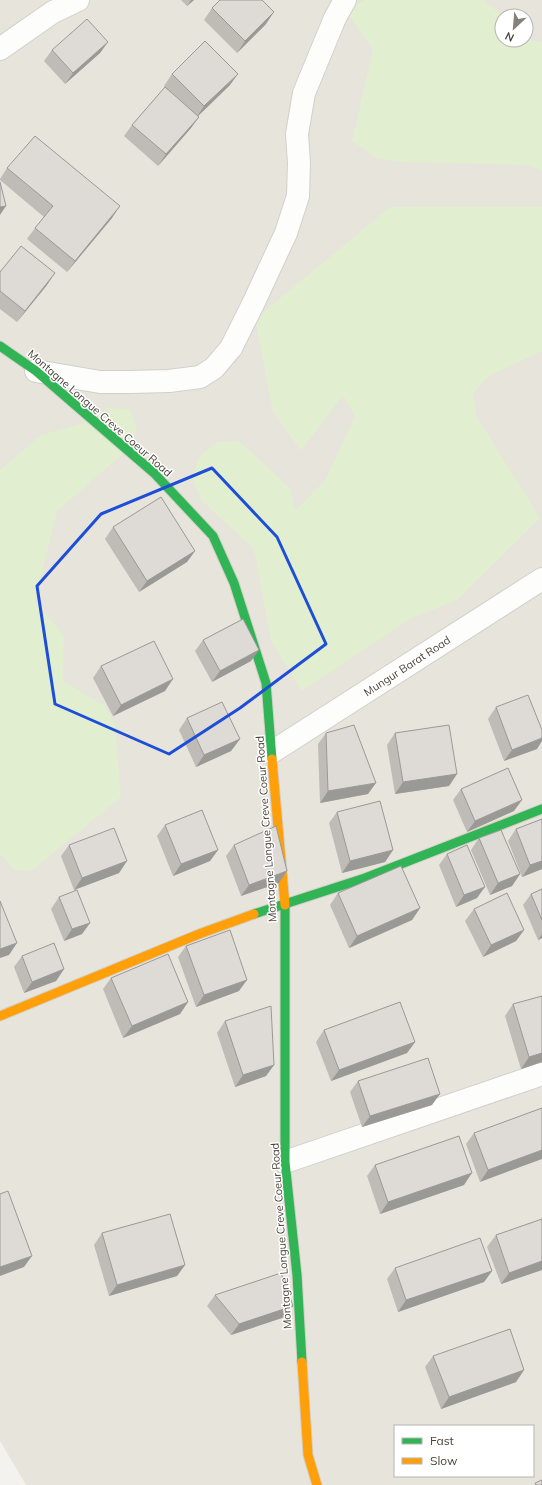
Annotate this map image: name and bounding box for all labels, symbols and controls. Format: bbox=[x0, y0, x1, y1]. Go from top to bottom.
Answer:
north arrow bbox=[494, 8, 534, 48]
text: N bbox=[503, 29, 516, 45]
street label: Montagne Longue Creve Coeur Road bbox=[25, 347, 175, 479]
street label: Mungur Barat Road bbox=[361, 633, 453, 699]
street label: Montagne Longue Creve Coeur Road bbox=[253, 735, 279, 923]
street label: Montagne Longue Creve Coeur Road bbox=[268, 1142, 294, 1330]
legend bbox=[394, 1425, 534, 1477]
text: Fast bbox=[430, 1433, 454, 1448]
text: Slow bbox=[430, 1453, 458, 1468]

